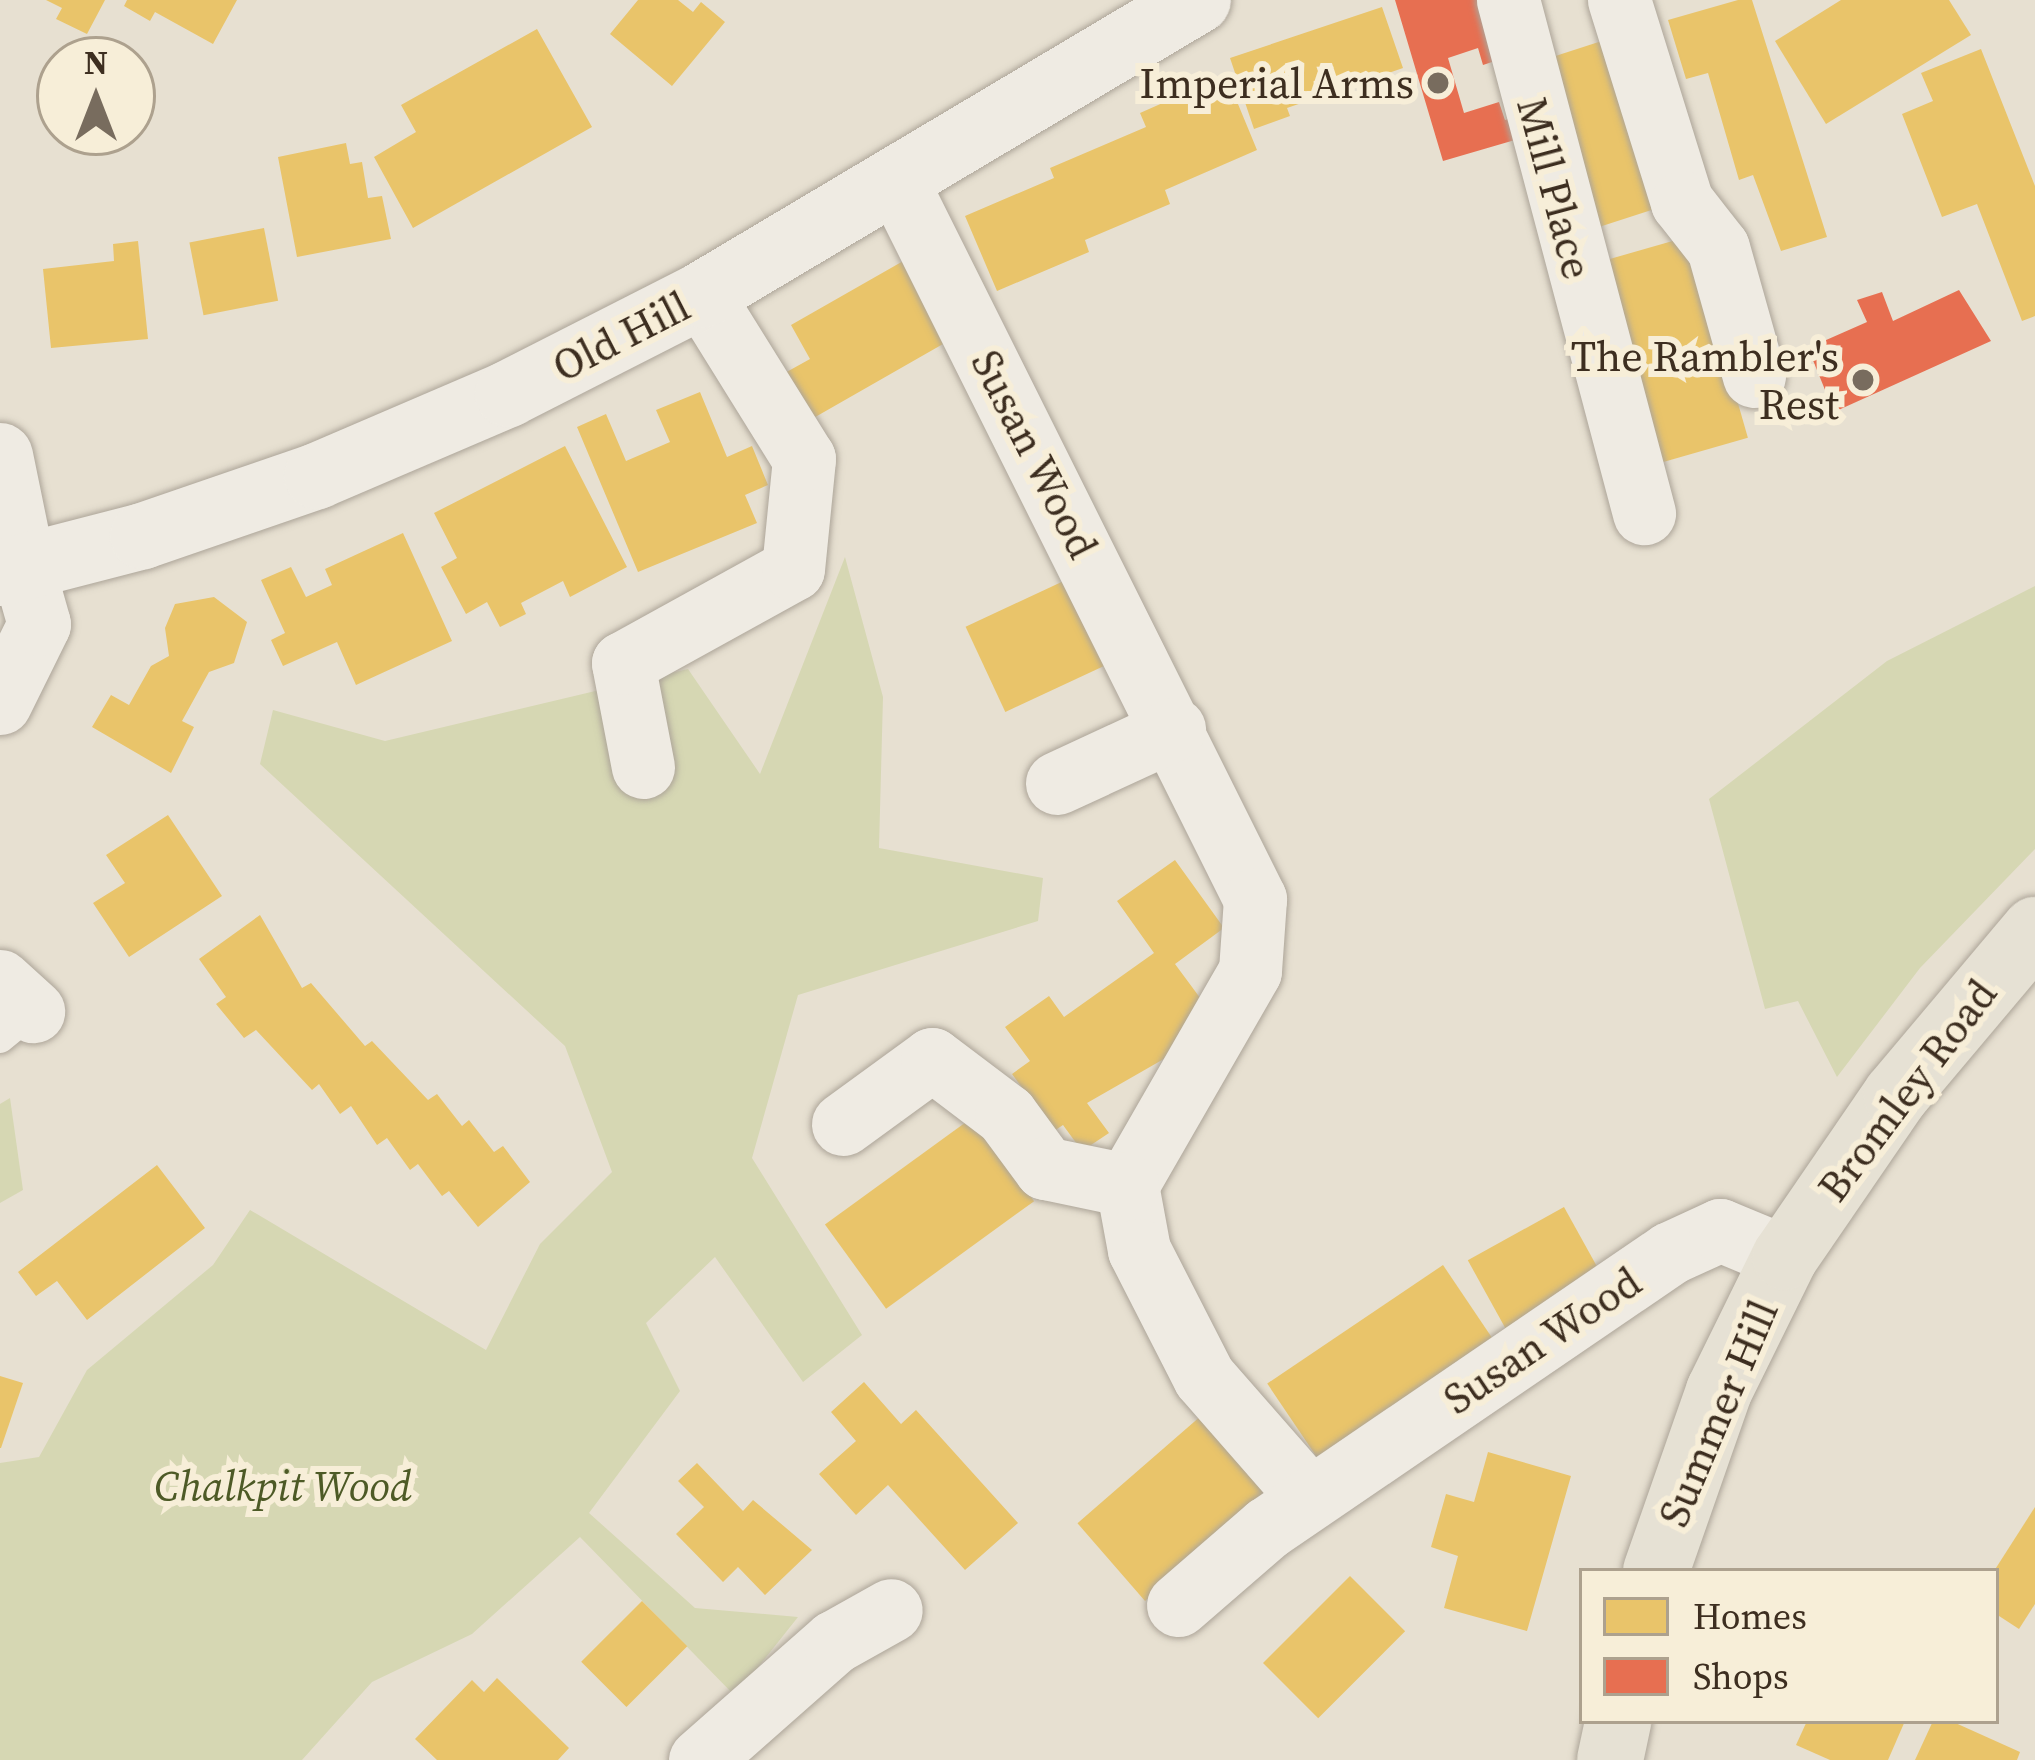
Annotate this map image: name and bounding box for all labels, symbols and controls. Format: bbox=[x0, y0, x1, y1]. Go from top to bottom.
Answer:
north arrow bbox=[36, 36, 156, 156]
text: N bbox=[84, 40, 108, 85]
place label: Imperial Arms bbox=[1140, 58, 1414, 108]
marker: Imperial Arms bbox=[1425, 70, 1451, 96]
street label: Mill Place bbox=[1507, 92, 1603, 284]
street label: Old Hill bbox=[544, 280, 698, 392]
place label: The Rambler's Rest bbox=[1571, 331, 1839, 430]
street label: Susan Wood bbox=[961, 341, 1109, 567]
marker: The Rambler's Rest bbox=[1850, 367, 1876, 393]
street label: Bromley Road bbox=[1807, 969, 2007, 1211]
street label: Susan Wood bbox=[1434, 1255, 1650, 1425]
street label: Summer Hill bbox=[1648, 1292, 1788, 1534]
park label: Chalkpit Wood bbox=[154, 1461, 412, 1511]
legend bbox=[1579, 1568, 1999, 1724]
text: Homes bbox=[1693, 1592, 1807, 1641]
text: Shops bbox=[1693, 1652, 1789, 1701]

